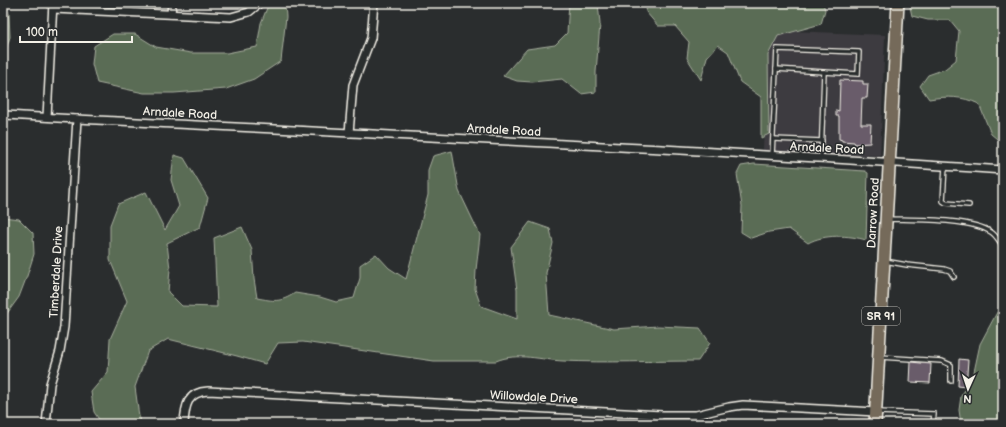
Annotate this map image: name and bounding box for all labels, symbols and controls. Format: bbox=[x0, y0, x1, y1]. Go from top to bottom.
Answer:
scale bar bbox=[20, 18, 132, 44]
text: 100 m bbox=[26, 25, 58, 40]
street label: Arndale Road bbox=[143, 104, 217, 123]
street label: Arndale Road bbox=[467, 121, 541, 140]
street label: Arndale Road bbox=[790, 139, 864, 158]
street label: Darrow Road bbox=[864, 177, 883, 249]
street label: Timberdale Drive bbox=[47, 226, 66, 319]
road number: SR 91 bbox=[862, 307, 900, 325]
north arrow bbox=[948, 369, 988, 409]
street label: Willowdale Drive bbox=[490, 388, 578, 407]
text: N bbox=[963, 392, 972, 405]

